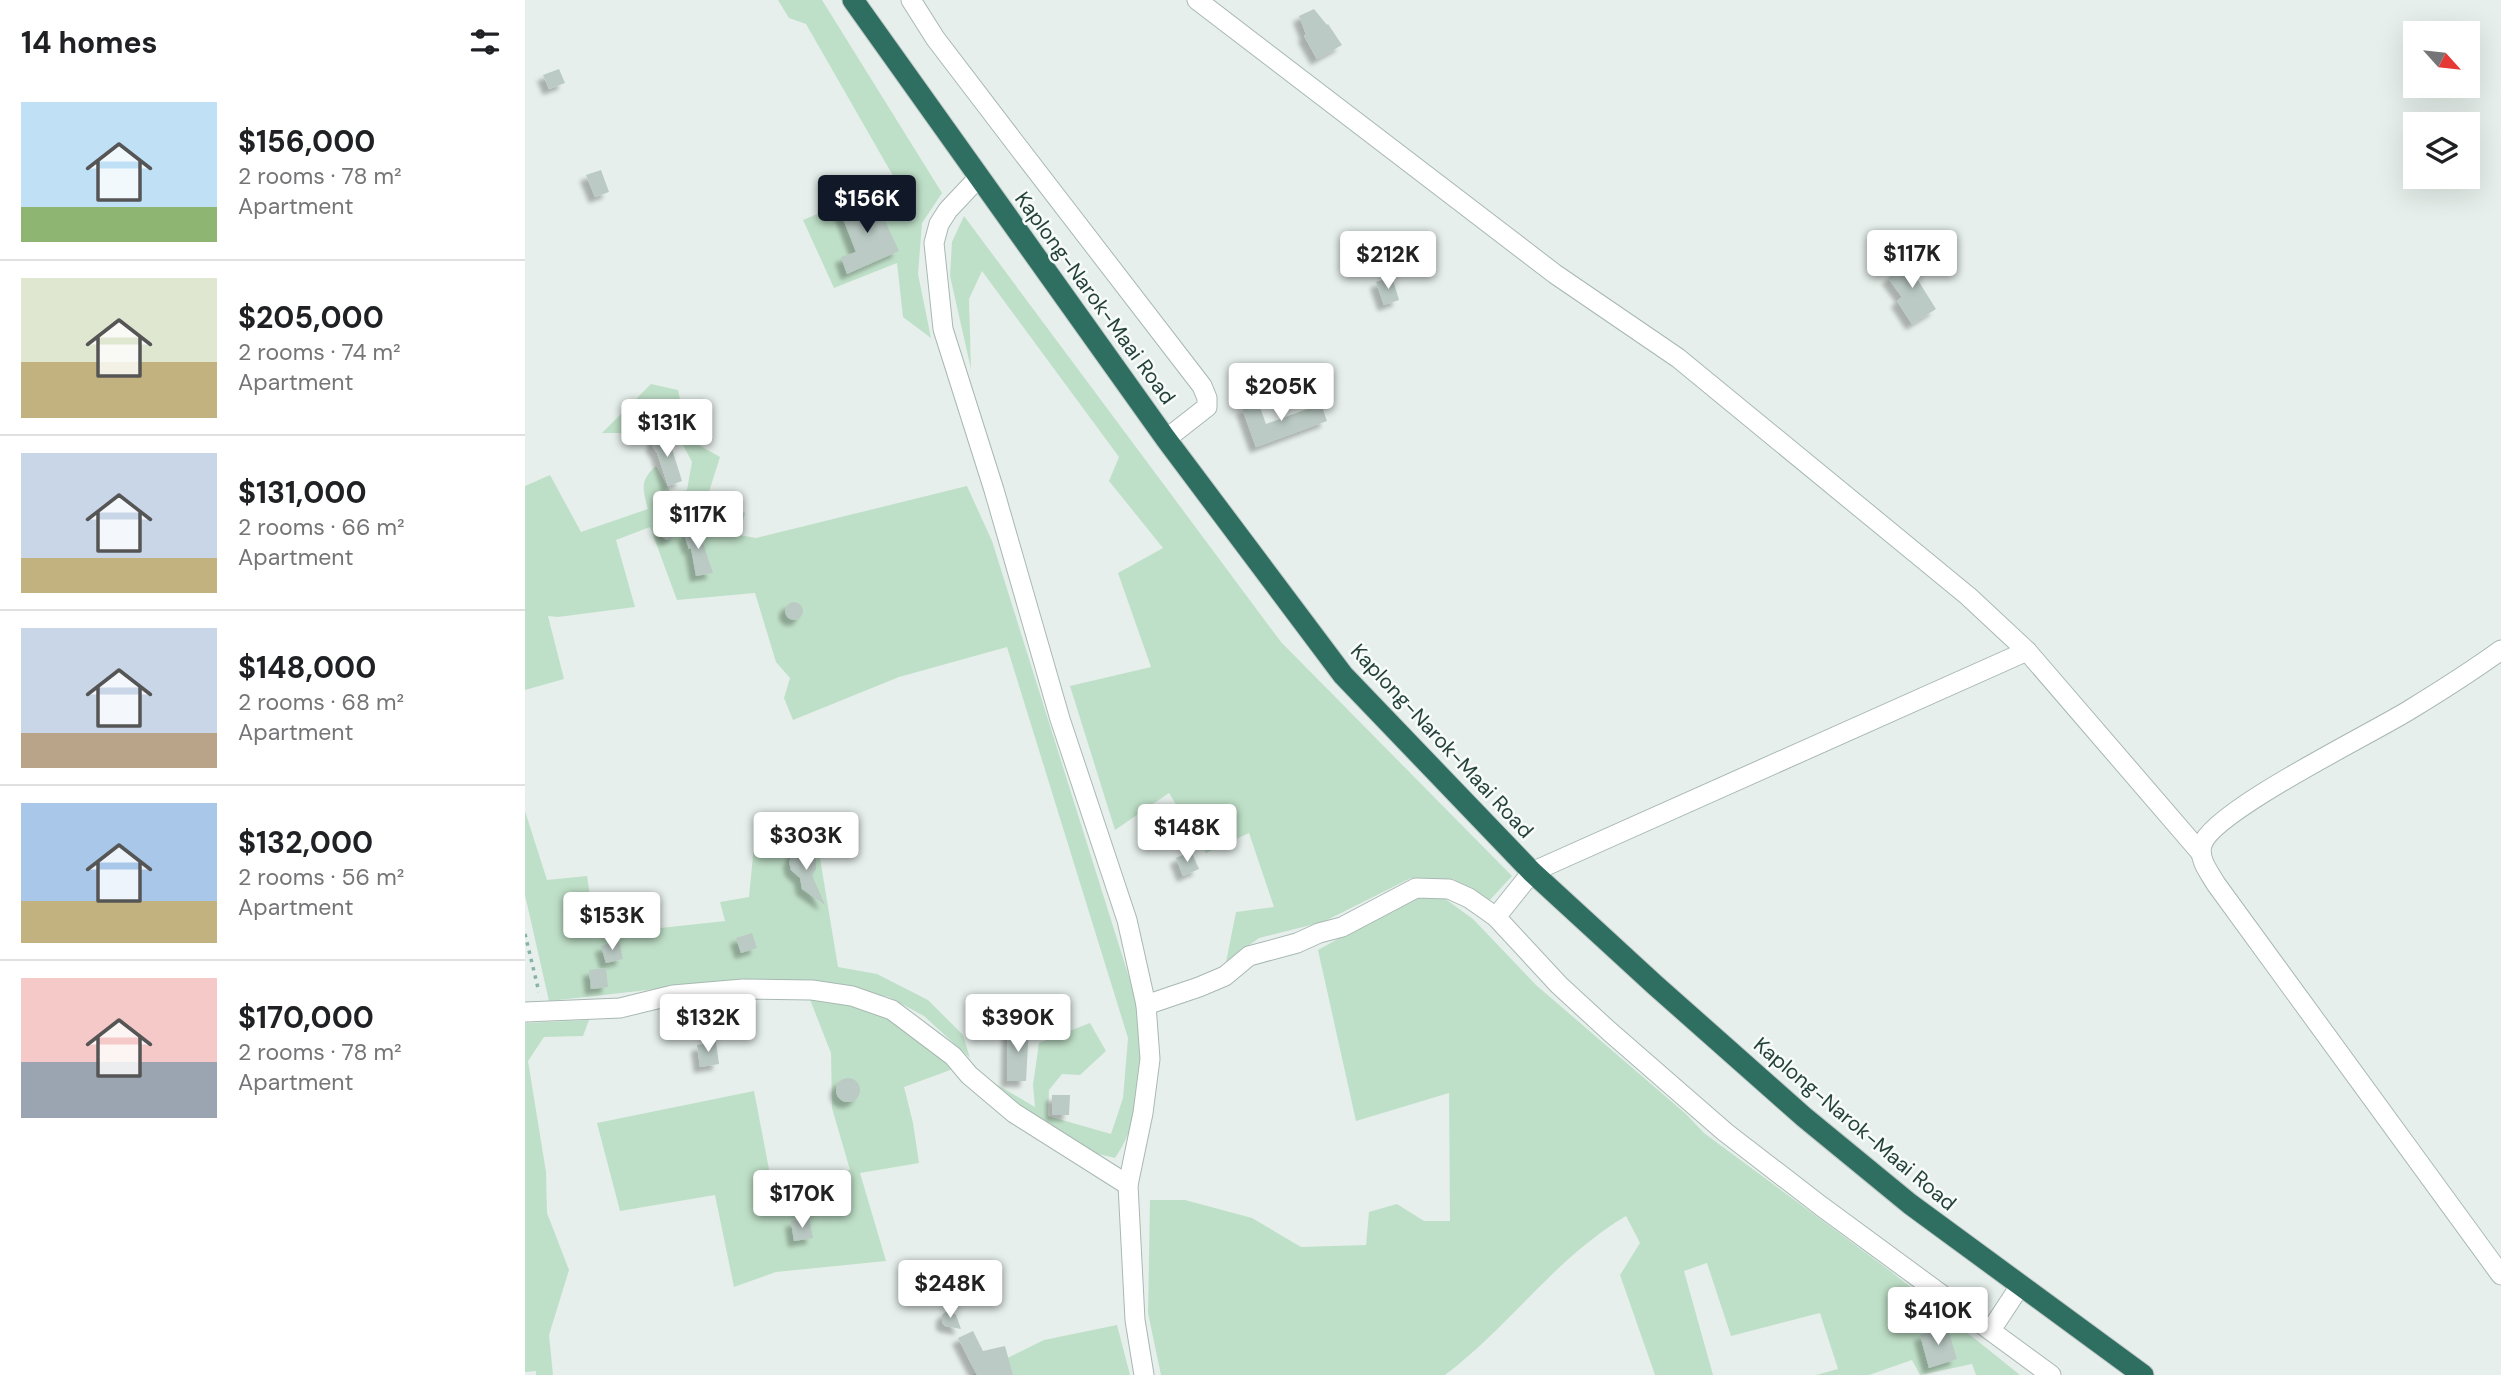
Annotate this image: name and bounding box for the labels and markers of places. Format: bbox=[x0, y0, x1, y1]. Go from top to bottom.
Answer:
pin: $156K bbox=[818, 176, 916, 235]
pin: $117K bbox=[1863, 230, 1961, 290]
pin: $212K bbox=[1339, 232, 1437, 291]
pin: $205K bbox=[1232, 364, 1330, 423]
pin: $131K bbox=[618, 400, 716, 459]
pin: $117K bbox=[649, 491, 747, 551]
pin: $148K bbox=[1138, 804, 1236, 864]
pin: $303K bbox=[757, 812, 855, 872]
pin: $153K bbox=[563, 892, 661, 952]
pin: $132K bbox=[659, 995, 757, 1054]
pin: $390K bbox=[969, 995, 1067, 1054]
pin: $170K bbox=[753, 1170, 851, 1230]
pin: $248K bbox=[901, 1260, 999, 1320]
pin: $410K bbox=[1889, 1288, 1987, 1347]

